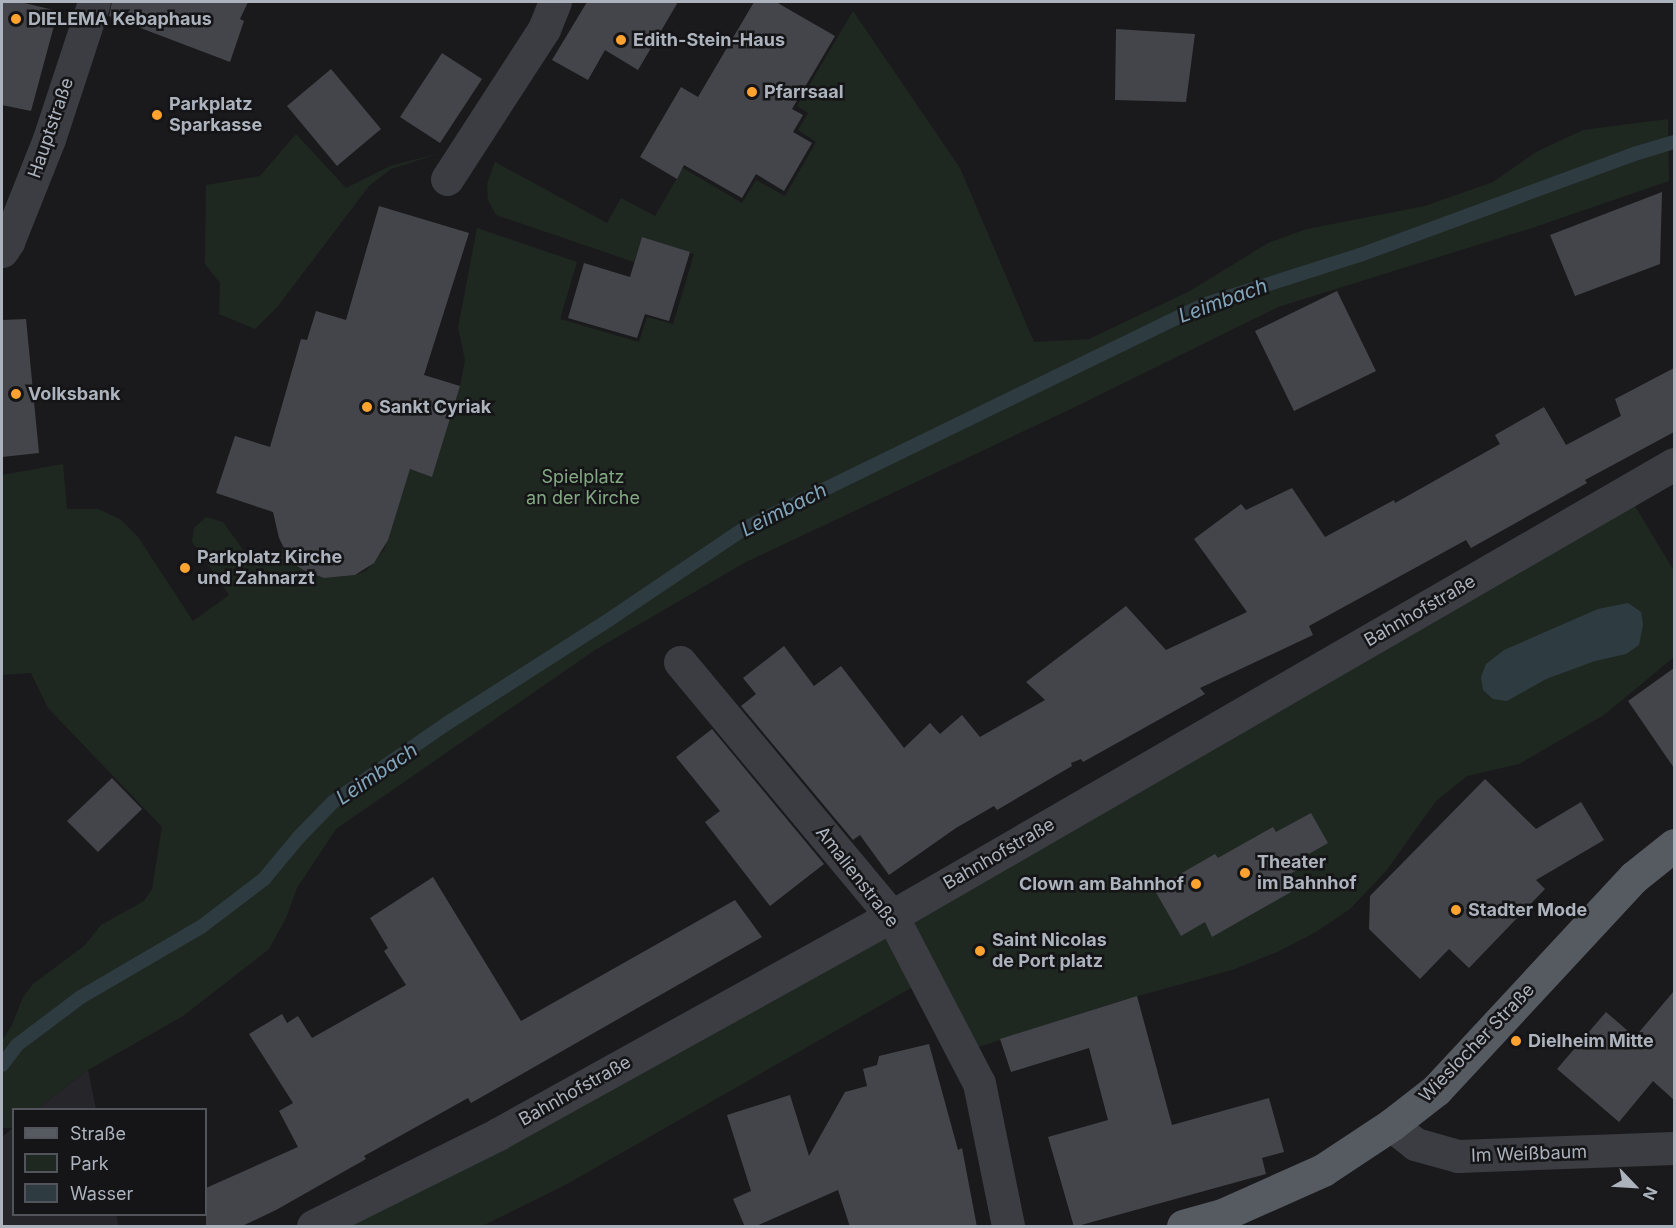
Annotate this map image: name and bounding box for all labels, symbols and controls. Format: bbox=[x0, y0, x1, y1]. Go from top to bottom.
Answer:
place label: DIELEMA Kebaphaus bbox=[28, 8, 212, 30]
marker: DIELEMA Kebaphaus bbox=[9, 12, 23, 26]
place label: Edith-Stein-Haus bbox=[633, 29, 785, 51]
marker: Edith-Stein-Haus bbox=[614, 33, 628, 47]
street label: Hauptstraße bbox=[24, 75, 78, 181]
place label: Pfarrsaal bbox=[764, 81, 844, 103]
marker: Pfarrsaal bbox=[745, 85, 759, 99]
place label: Parkplatz Sparkasse bbox=[169, 94, 262, 136]
marker: Parkplatz Sparkasse bbox=[150, 108, 164, 122]
water label: Leimbach bbox=[1175, 274, 1271, 328]
place label: Volksbank bbox=[28, 383, 120, 405]
marker: Volksbank bbox=[9, 387, 23, 401]
place label: Sankt Cyriak bbox=[379, 396, 491, 418]
marker: Sankt Cyriak bbox=[360, 400, 374, 414]
park label: Spielplatz an der Kirche bbox=[526, 467, 640, 510]
water label: Leimbach bbox=[737, 478, 831, 542]
place label: Parkplatz Kirche und Zahnarzt bbox=[197, 547, 342, 590]
marker: Parkplatz Kirche und Zahnarzt bbox=[178, 561, 192, 575]
street label: Bahnhofstraße bbox=[1361, 570, 1479, 652]
water label: Leimbach bbox=[332, 738, 422, 810]
street label: Bahnhofstraße bbox=[940, 813, 1058, 895]
street label: Amalienstraße bbox=[811, 822, 903, 932]
place label: Theater im Bahnhof bbox=[1257, 852, 1357, 894]
marker: Theater im Bahnhof bbox=[1238, 866, 1252, 880]
place label: Clown am Bahnhof bbox=[1019, 873, 1184, 895]
marker: Clown am Bahnhof bbox=[1189, 877, 1203, 891]
place label: Stadter Mode bbox=[1468, 899, 1587, 921]
marker: Stadter Mode bbox=[1449, 903, 1463, 917]
place label: Saint Nicolas de Port platz bbox=[992, 930, 1107, 972]
marker: Saint Nicolas de Port platz bbox=[973, 944, 987, 958]
street label: Wieslocher Straße bbox=[1415, 979, 1539, 1107]
place label: Dielheim Mitte bbox=[1528, 1030, 1654, 1052]
marker: Dielheim Mitte bbox=[1509, 1034, 1523, 1048]
street label: Bahnhofstraße bbox=[515, 1051, 635, 1131]
legend bbox=[12, 1108, 207, 1216]
text: Straße bbox=[70, 1123, 126, 1144]
street label: Im Weißbaum bbox=[1471, 1141, 1587, 1167]
text: Park bbox=[70, 1153, 109, 1174]
north arrow bbox=[1604, 1156, 1664, 1216]
text: Wasser bbox=[70, 1183, 133, 1204]
text: N bbox=[1639, 1184, 1662, 1203]

